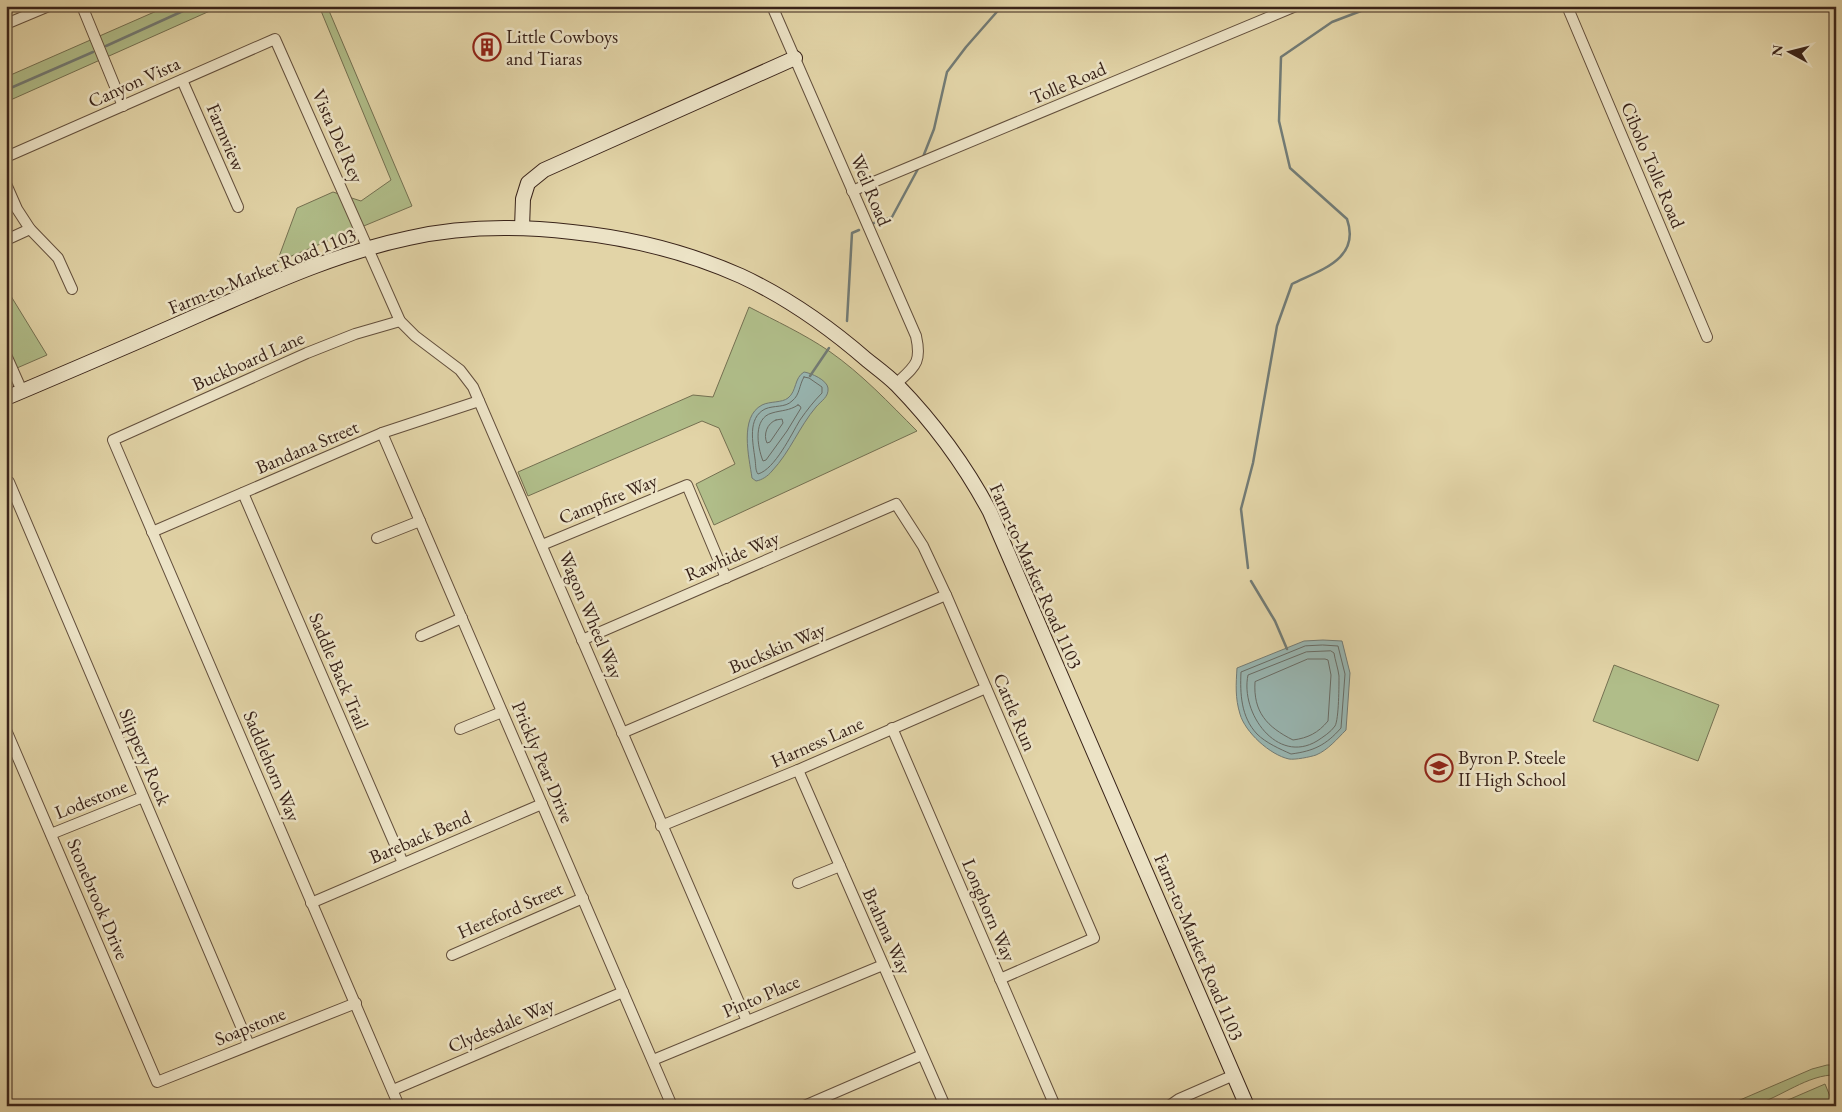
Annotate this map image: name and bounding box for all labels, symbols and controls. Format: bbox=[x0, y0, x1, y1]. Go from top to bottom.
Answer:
place label: Little Cowboys and Tiaras bbox=[506, 24, 618, 71]
north arrow bbox=[1764, 28, 1814, 78]
building icon: Little Cowboys and Tiaras bbox=[472, 32, 502, 62]
text: N bbox=[1767, 43, 1787, 57]
street label: Canyon Vista bbox=[84, 50, 184, 113]
street label: Tolle Road bbox=[1026, 56, 1110, 110]
street label: Vista Del Rey bbox=[306, 85, 370, 187]
street label: Cibolo Tolle Road bbox=[1615, 98, 1691, 232]
street label: Farmview bbox=[201, 100, 252, 175]
street label: Weil Road bbox=[845, 150, 897, 230]
street label: Farm-to-Market Road 1103 bbox=[164, 222, 360, 320]
street label: Buckboard Lane bbox=[188, 325, 308, 397]
street label: Bandana Street bbox=[252, 414, 362, 480]
street label: Campfire Way bbox=[555, 468, 662, 530]
street label: Farm-to-Market Road 1103 bbox=[984, 479, 1088, 673]
street label: Rawhide Way bbox=[681, 525, 784, 587]
street label: Wagon Wheel Way bbox=[553, 548, 629, 683]
street label: Saddle Back Trail bbox=[303, 609, 375, 734]
street label: Buckskin Way bbox=[725, 616, 830, 680]
street label: Cattle Run bbox=[987, 669, 1043, 755]
street label: Prickly Pear Drive bbox=[506, 697, 580, 827]
street label: Slippery Rock bbox=[113, 705, 177, 810]
street label: Saddlehorn Way bbox=[237, 707, 307, 826]
street label: Harness Lane bbox=[767, 710, 867, 774]
place label: Byron P. Steele II High School bbox=[1458, 745, 1566, 792]
school or university icon: Byron P. Steele II High School bbox=[1424, 753, 1454, 783]
street label: Lodestone bbox=[51, 773, 131, 825]
street label: Bareback Bend bbox=[365, 804, 475, 870]
street label: Stonebrook Drive bbox=[61, 834, 135, 964]
street label: Farm-to-Market Road 1103 bbox=[1148, 850, 1250, 1044]
street label: Longhorn Way bbox=[956, 855, 1022, 966]
street label: Hereford Street bbox=[453, 876, 567, 944]
street label: Brahma Way bbox=[857, 884, 917, 979]
street label: Pinto Place bbox=[718, 969, 804, 1023]
street label: Clydesdale Way bbox=[444, 991, 559, 1059]
street label: Soapstone bbox=[211, 1001, 289, 1051]

